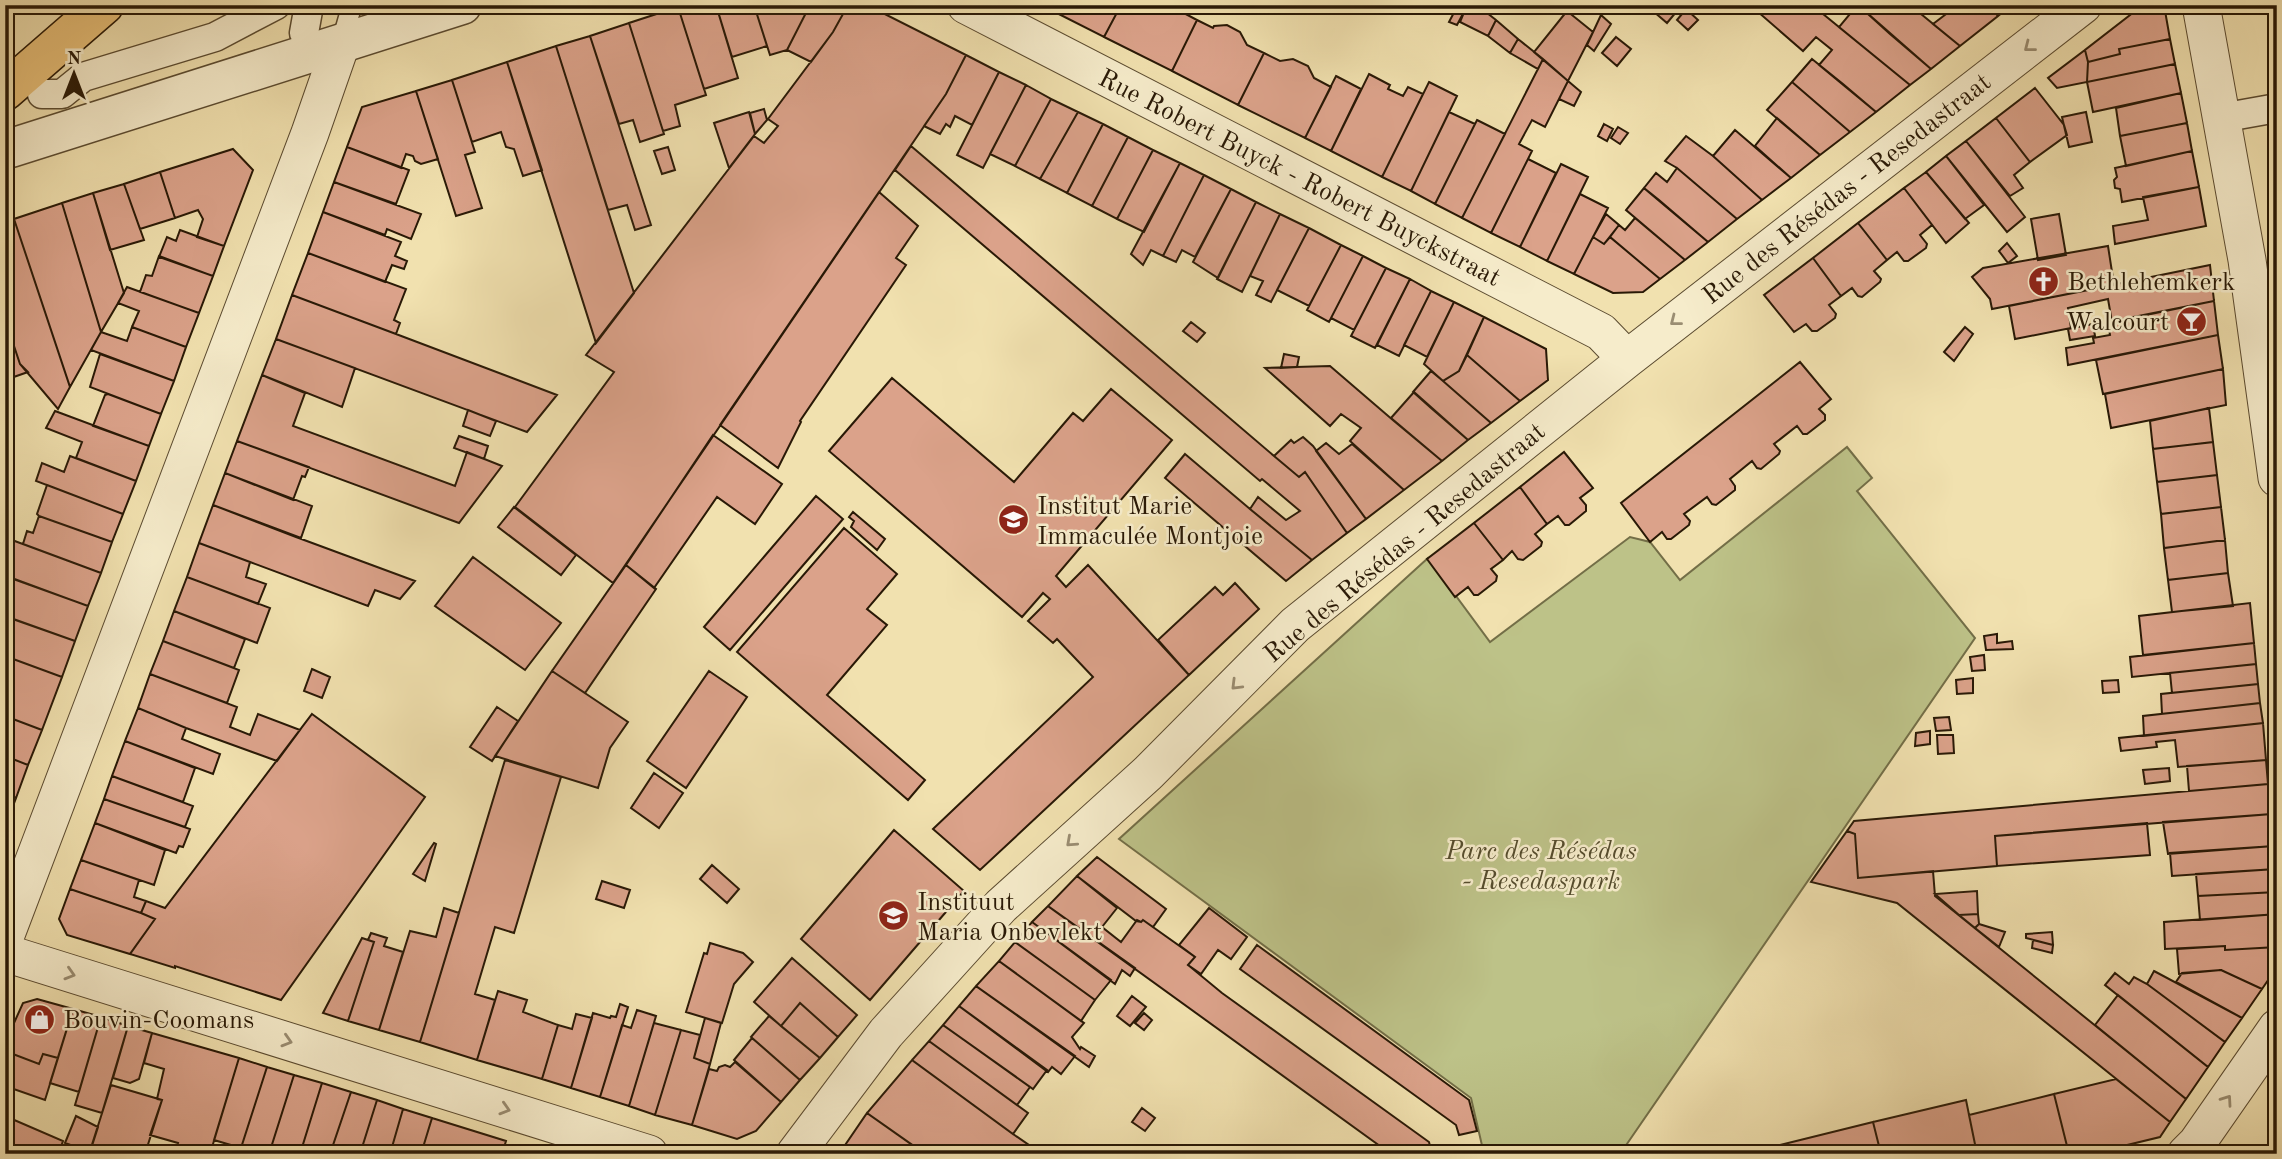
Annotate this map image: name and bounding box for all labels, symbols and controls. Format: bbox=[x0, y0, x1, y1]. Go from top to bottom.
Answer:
north arrow bbox=[38, 38, 108, 108]
one-way arrow bbox=[2024, 39, 2037, 52]
text: N bbox=[67, 50, 82, 69]
street label: Rue Robert Buyck - Robert Buyckstraat bbox=[1094, 66, 1505, 292]
street label: Rue des Résédas - Resedastraat bbox=[1698, 69, 1996, 310]
church icon: Bethlehemkerk bbox=[2027, 264, 2061, 298]
place label: Bethlehemkerk bbox=[2067, 270, 2236, 296]
bar icon: Walcourt bbox=[2175, 304, 2209, 338]
place label: Walcourt bbox=[2066, 310, 2169, 336]
one-way arrow bbox=[1670, 313, 1682, 326]
street label: Rue des Résédas - Resedastraat bbox=[1260, 419, 1551, 668]
place label: Institut Marie Immaculée Montjoie bbox=[1037, 494, 1263, 550]
school or university icon: Institut Marie Immaculée Montjoie bbox=[997, 503, 1031, 537]
one-way arrow bbox=[1231, 677, 1244, 690]
one-way arrow bbox=[1066, 834, 1079, 846]
park label: Parc des Résédas - Resedaspark bbox=[1444, 839, 1637, 895]
place label: Instituut Maria Onbevlekt bbox=[917, 890, 1102, 946]
school or university icon: Instituut Maria Onbevlekt bbox=[877, 899, 911, 933]
one-way arrow bbox=[63, 966, 76, 980]
shop icon: Bouvin-Coomans bbox=[23, 1002, 57, 1036]
place label: Bouvin-Coomans bbox=[63, 1008, 254, 1034]
one-way arrow bbox=[281, 1033, 293, 1048]
one-way arrow bbox=[2219, 1095, 2231, 1108]
one-way arrow bbox=[498, 1101, 510, 1115]

